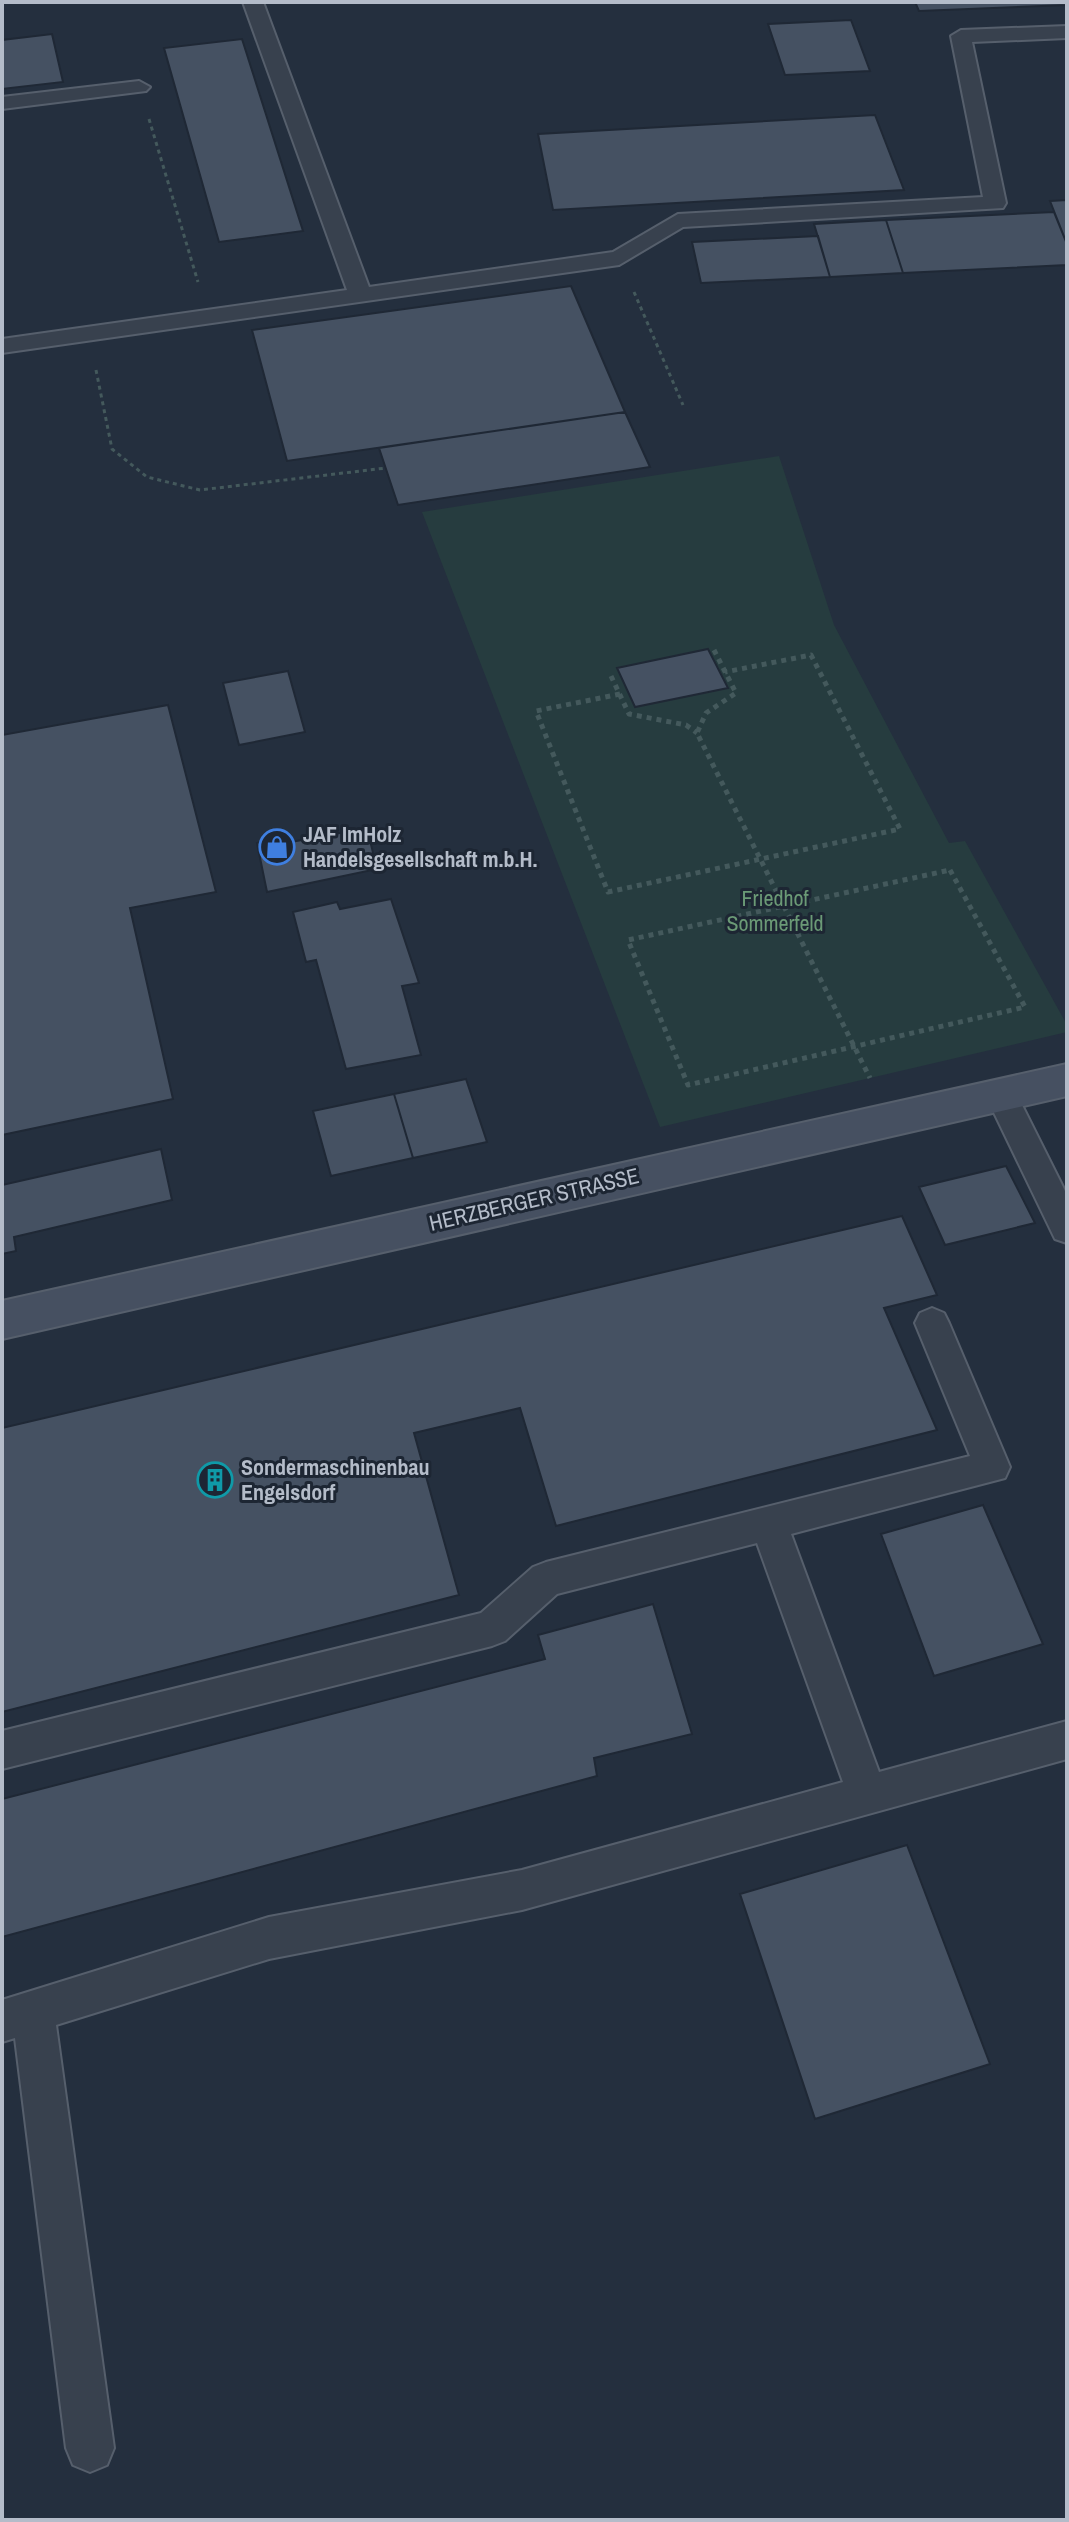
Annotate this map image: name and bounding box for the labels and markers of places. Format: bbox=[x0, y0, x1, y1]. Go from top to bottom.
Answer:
place label: JAF ImHolz Handelsgesellschaft m.b.H. bbox=[303, 819, 538, 874]
shop icon: JAF ImHolz Handelsgesellschaft m.b.H. bbox=[258, 828, 296, 866]
place label: Sondermaschinenbau Engelsdorf bbox=[241, 1452, 429, 1507]
building icon: Sondermaschinenbau Engelsdorf bbox=[196, 1461, 234, 1499]

